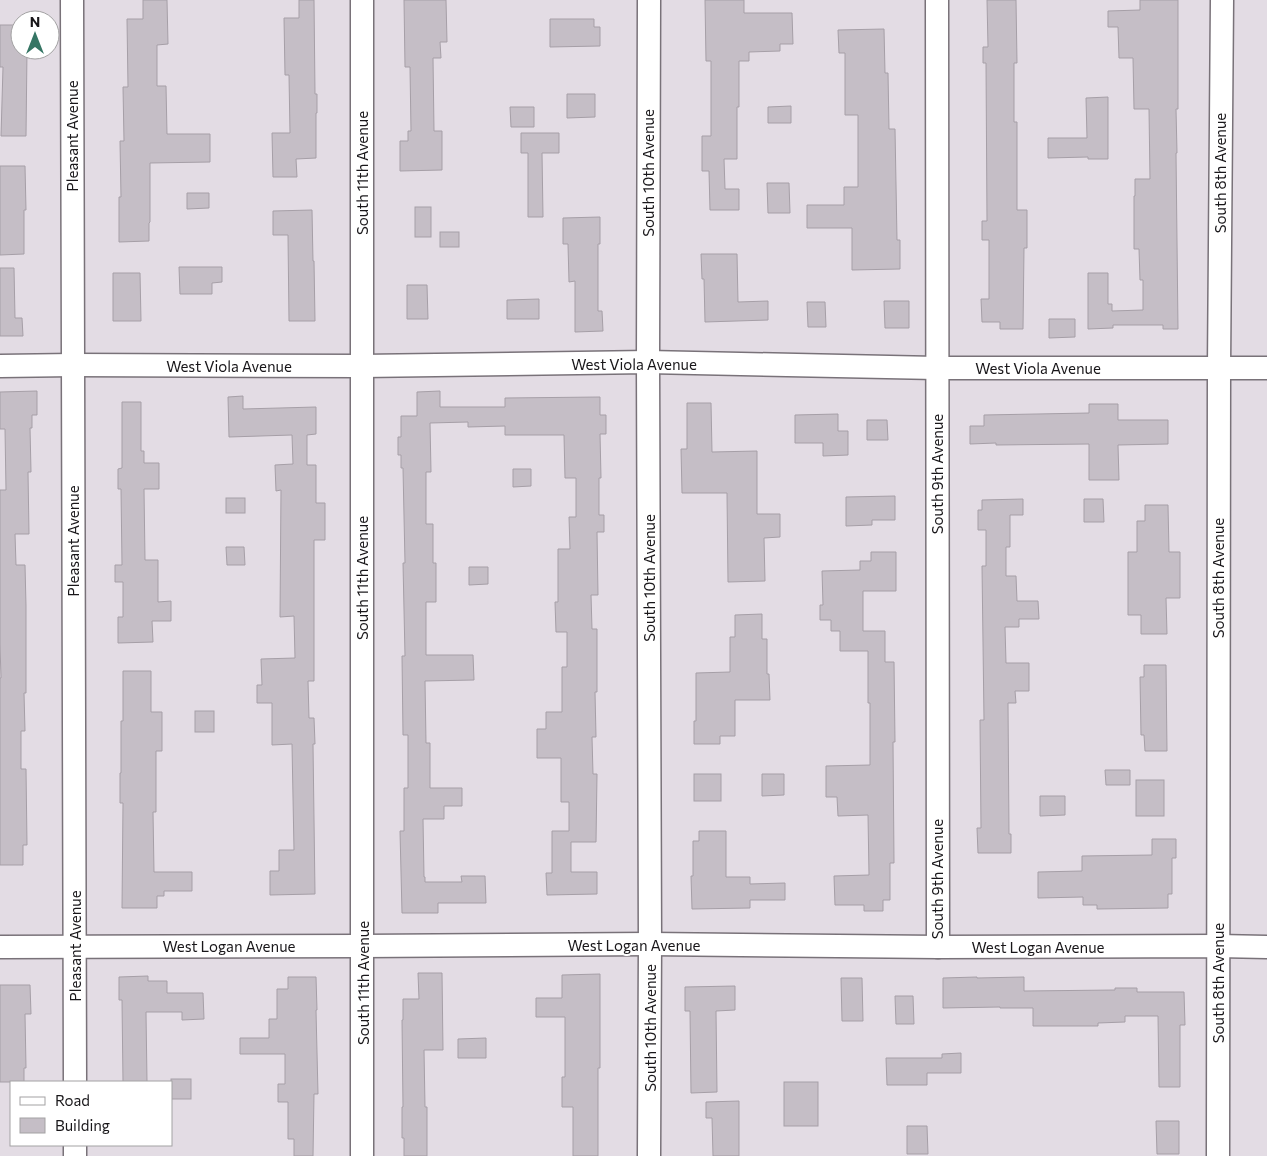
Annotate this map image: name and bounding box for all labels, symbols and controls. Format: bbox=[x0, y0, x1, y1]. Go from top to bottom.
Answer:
north arrow bbox=[10, 10, 60, 60]
text: N bbox=[30, 13, 40, 30]
street label: Pleasant Avenue bbox=[63, 80, 81, 192]
street label: South 10th Avenue bbox=[639, 109, 657, 237]
street label: South 11th Avenue bbox=[353, 111, 371, 235]
street label: South 8th Avenue bbox=[1211, 113, 1229, 233]
street label: West Viola Avenue bbox=[571, 355, 697, 373]
street label: West Viola Avenue bbox=[166, 357, 292, 375]
street label: West Viola Avenue bbox=[975, 359, 1101, 377]
street label: South 9th Avenue bbox=[928, 414, 946, 534]
street label: Pleasant Avenue bbox=[64, 485, 82, 597]
street label: South 10th Avenue bbox=[640, 514, 658, 642]
street label: South 11th Avenue bbox=[353, 516, 371, 640]
street label: South 8th Avenue bbox=[1209, 518, 1227, 638]
street label: South 9th Avenue bbox=[928, 819, 946, 939]
street label: Pleasant Avenue bbox=[66, 890, 84, 1002]
street label: South 11th Avenue bbox=[354, 921, 372, 1045]
street label: South 8th Avenue bbox=[1209, 923, 1227, 1043]
street label: West Logan Avenue bbox=[568, 936, 701, 954]
street label: West Logan Avenue bbox=[163, 937, 296, 955]
street label: West Logan Avenue bbox=[972, 938, 1105, 956]
street label: South 10th Avenue bbox=[641, 964, 659, 1092]
legend bbox=[10, 1081, 172, 1146]
text: Road bbox=[55, 1091, 90, 1109]
text: Building bbox=[55, 1116, 110, 1134]

